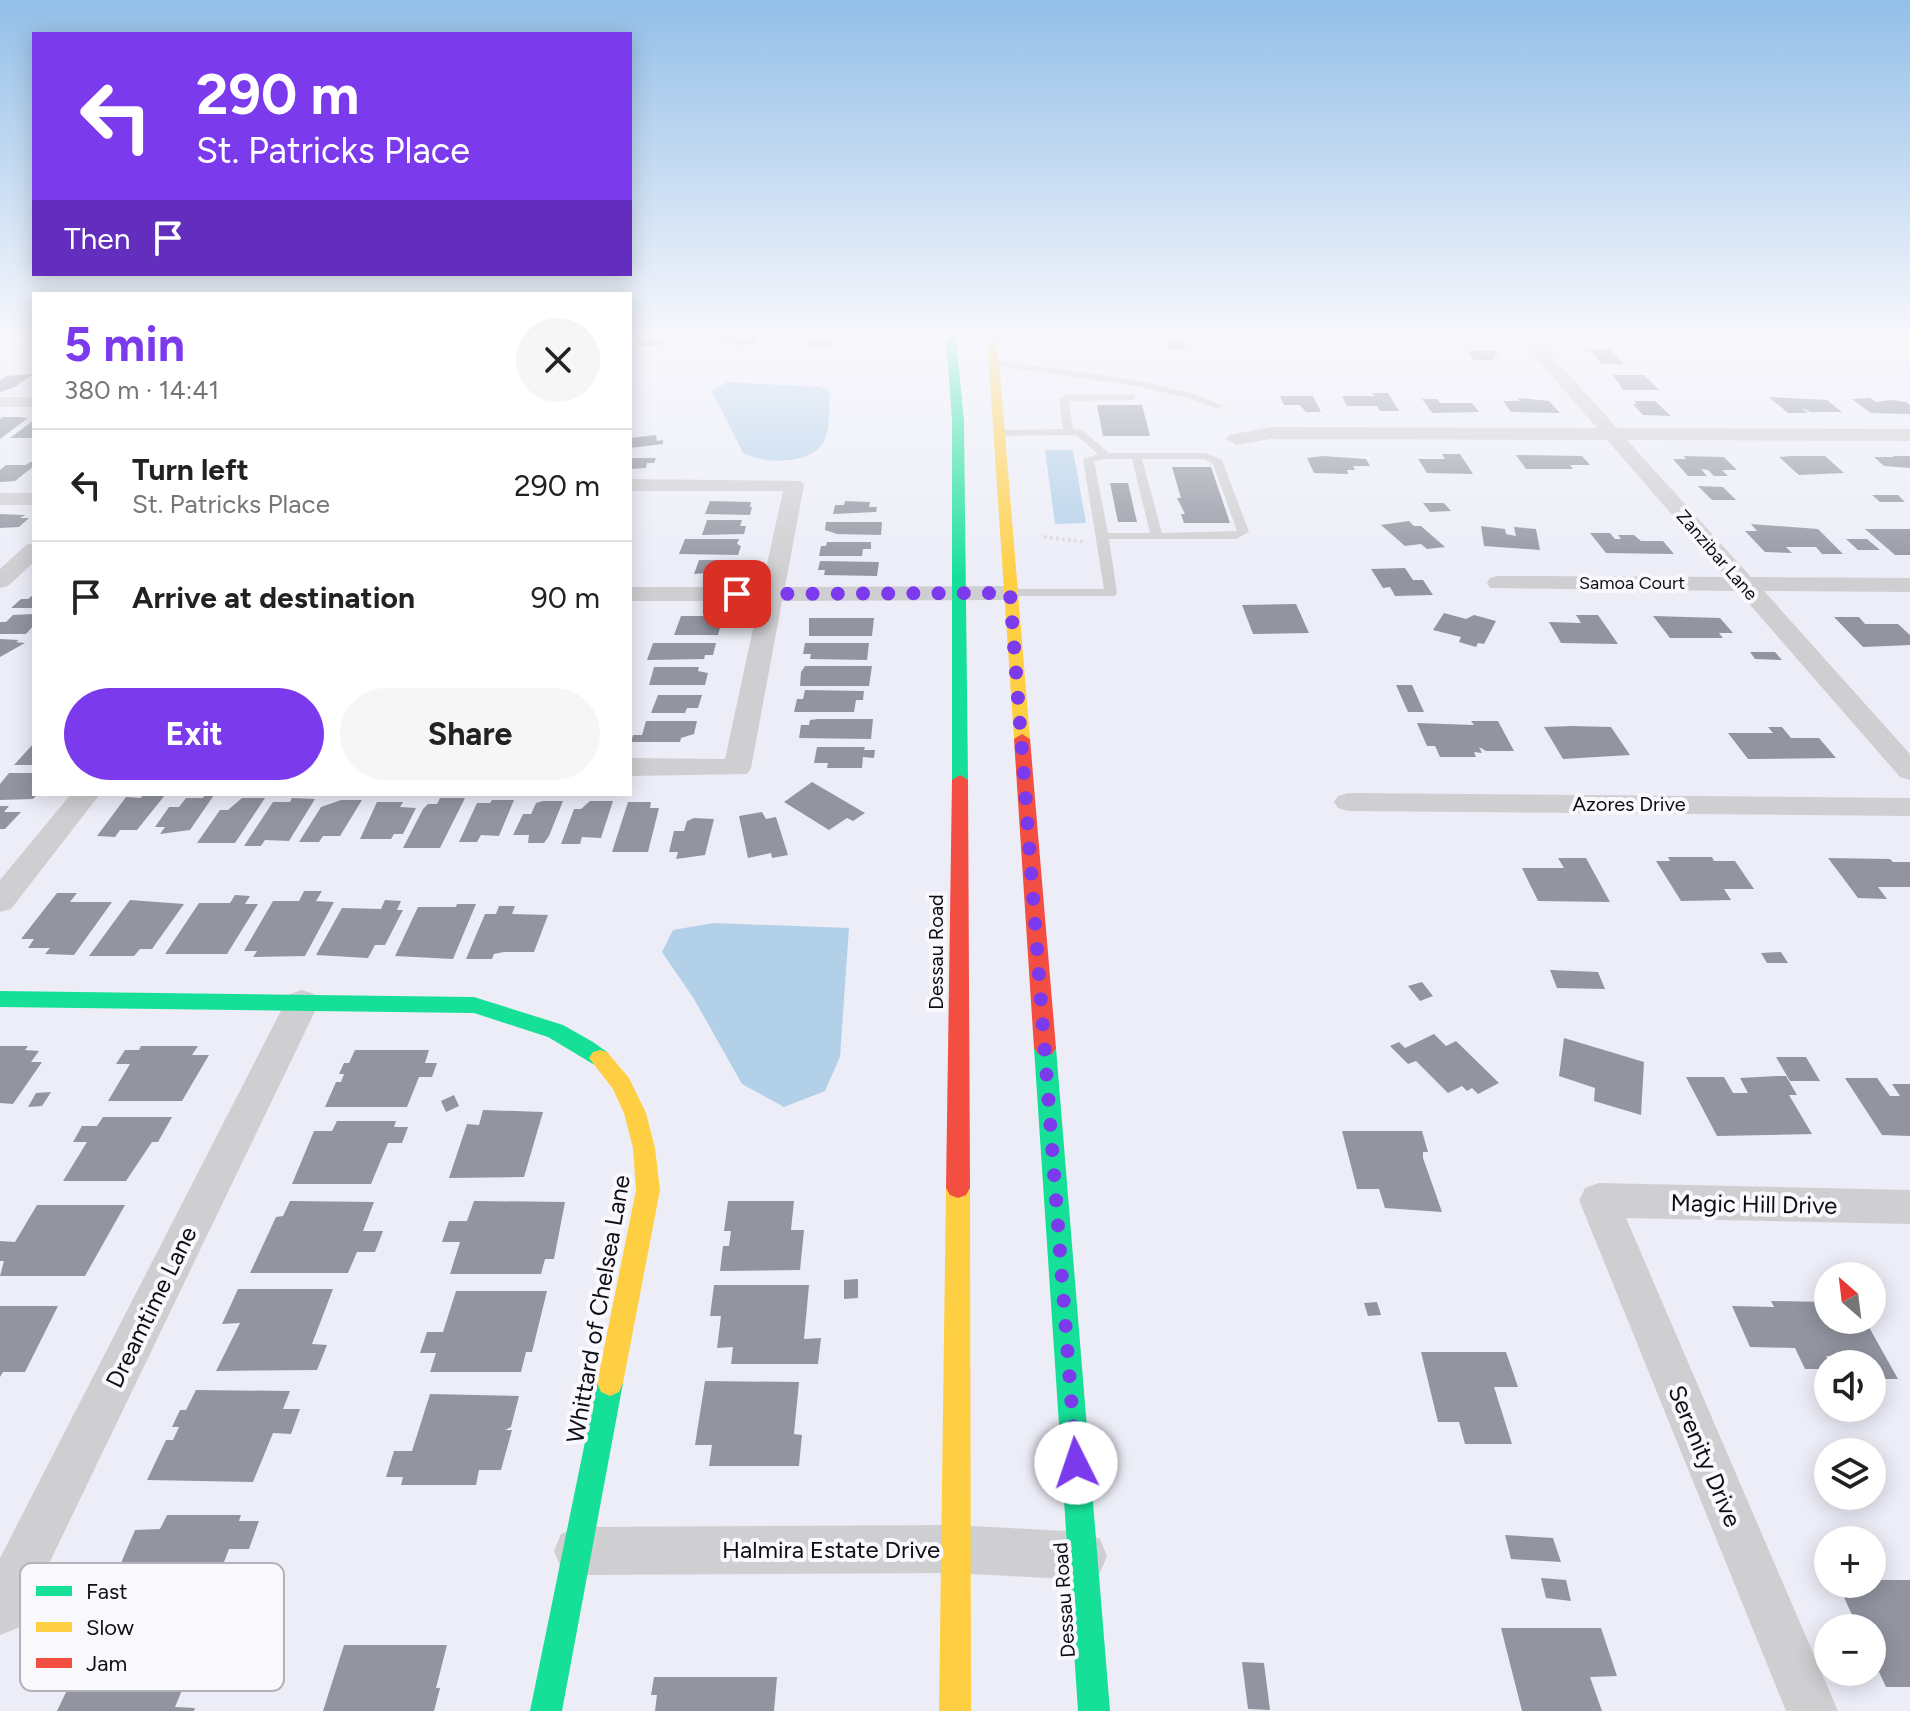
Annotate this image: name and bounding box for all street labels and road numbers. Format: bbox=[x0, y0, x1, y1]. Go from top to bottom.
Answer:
street label: Zanzibar Lane bbox=[1672, 505, 1762, 605]
street label: Samoa Court bbox=[1579, 572, 1685, 594]
street label: Azores Drive bbox=[1572, 792, 1686, 816]
street label: Dessau Road bbox=[924, 894, 948, 1010]
street label: Whittard of Chelsea Lane bbox=[560, 1173, 636, 1445]
street label: Magic Hill Drive bbox=[1670, 1188, 1838, 1220]
street label: Dreamtime Lane bbox=[99, 1222, 203, 1392]
street label: Serenity Drive bbox=[1662, 1381, 1748, 1531]
street label: Halmira Estate Drive bbox=[722, 1535, 940, 1564]
street label: Dessau Road bbox=[1048, 1541, 1080, 1659]

